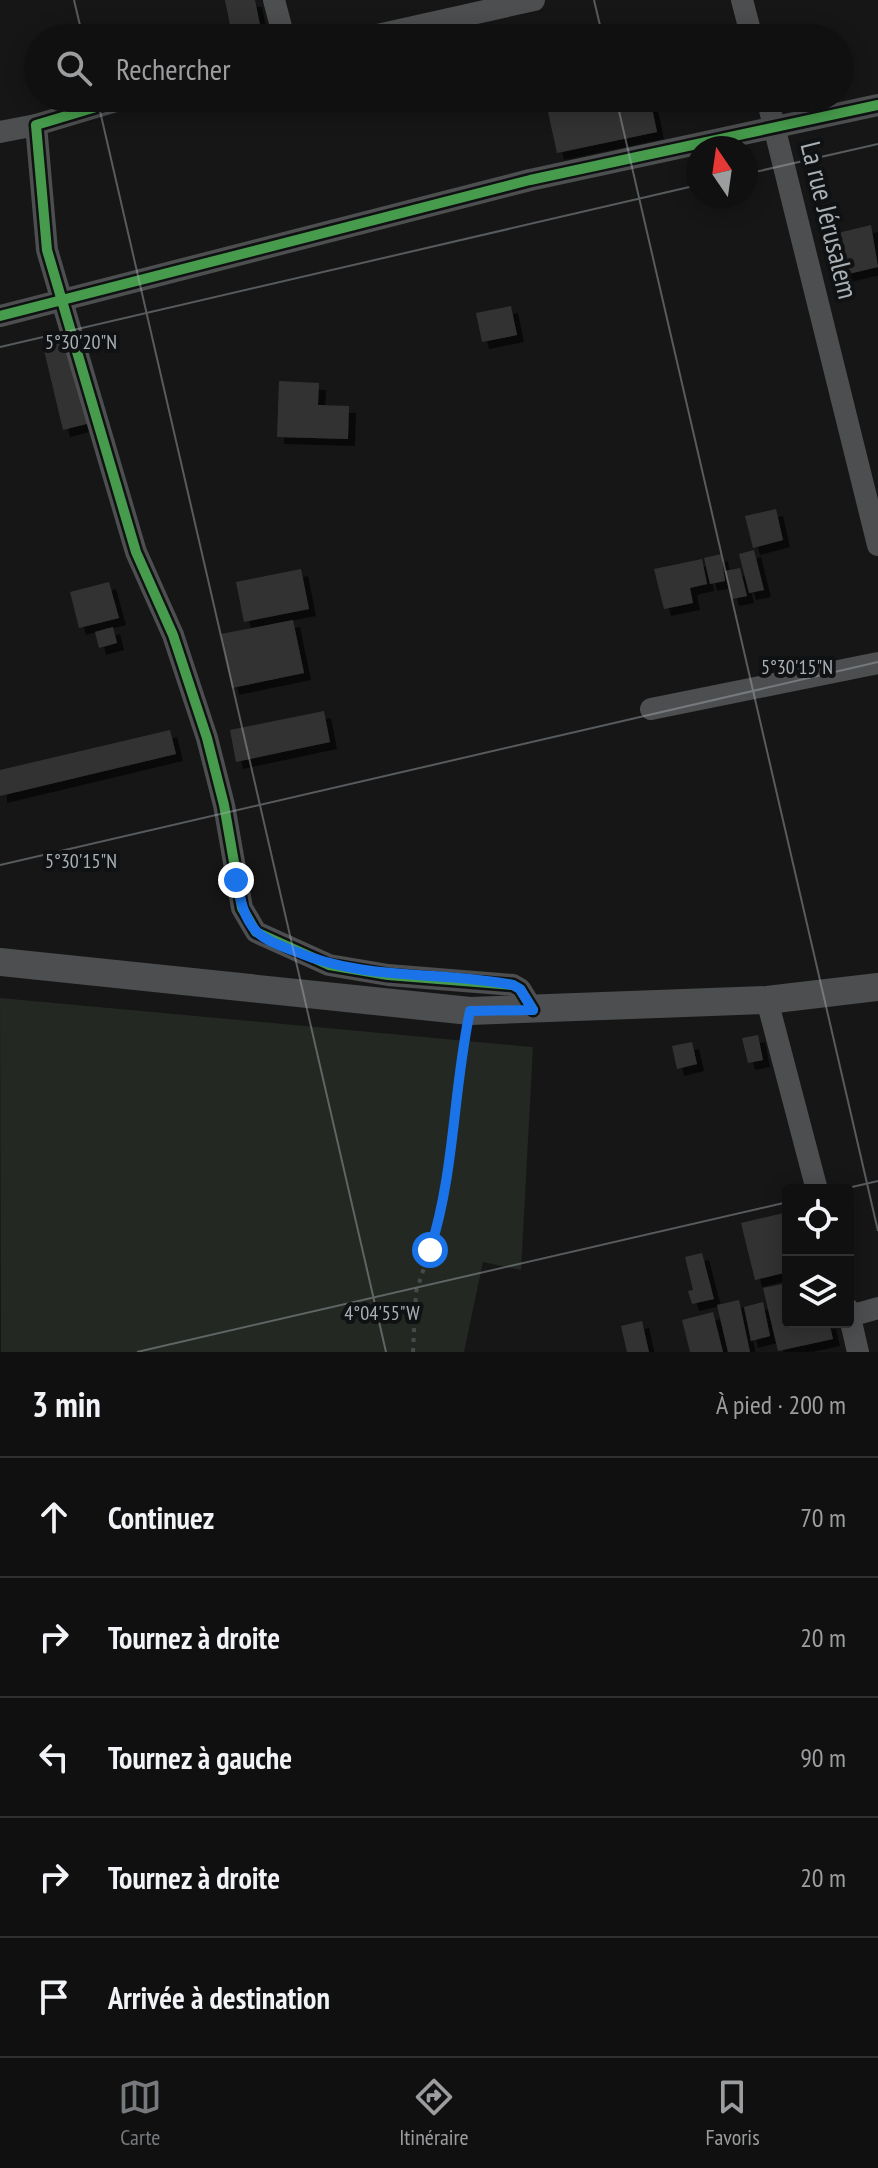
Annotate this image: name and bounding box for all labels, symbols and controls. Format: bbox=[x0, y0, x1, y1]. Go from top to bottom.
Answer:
search box bbox=[24, 24, 854, 112]
icon: search bbox=[52, 46, 96, 90]
text: Rechercher bbox=[116, 49, 230, 88]
north arrow bbox=[686, 136, 758, 208]
street label: La rue Jérusalem bbox=[793, 138, 867, 302]
text: 5°30'20"N bbox=[45, 329, 117, 355]
text: 5°30'15"N bbox=[761, 654, 833, 680]
text: 5°30'15"N bbox=[45, 848, 117, 874]
route end bbox=[218, 862, 254, 898]
map controls bbox=[782, 1184, 854, 1328]
button: locate bbox=[782, 1184, 854, 1256]
route start bbox=[412, 1232, 448, 1268]
button: layers bbox=[782, 1256, 854, 1328]
text: 4°04'55"W bbox=[344, 1300, 420, 1326]
text: 3 min bbox=[32, 1382, 101, 1426]
text: À pied · 200 m bbox=[716, 1388, 846, 1421]
icon: ahead bbox=[32, 1495, 76, 1539]
text: Continuez bbox=[108, 1498, 214, 1537]
text: 70 m bbox=[800, 1501, 846, 1534]
icon: right bbox=[32, 1615, 76, 1659]
text: Tournez à droite bbox=[108, 1618, 280, 1657]
text: 20 m bbox=[800, 1621, 846, 1654]
icon: left bbox=[32, 1735, 76, 1779]
text: Tournez à gauche bbox=[108, 1738, 292, 1777]
text: 90 m bbox=[800, 1741, 846, 1774]
icon: right bbox=[32, 1855, 76, 1899]
text: Tournez à droite bbox=[108, 1858, 280, 1897]
text: 20 m bbox=[800, 1861, 846, 1894]
icon: arrive bbox=[32, 1975, 76, 2019]
text: Arrivée à destination bbox=[108, 1978, 330, 2017]
tab: Carte bbox=[118, 2075, 162, 2151]
tab: Itinéraire bbox=[399, 2075, 469, 2151]
tab: Favoris bbox=[705, 2075, 760, 2151]

